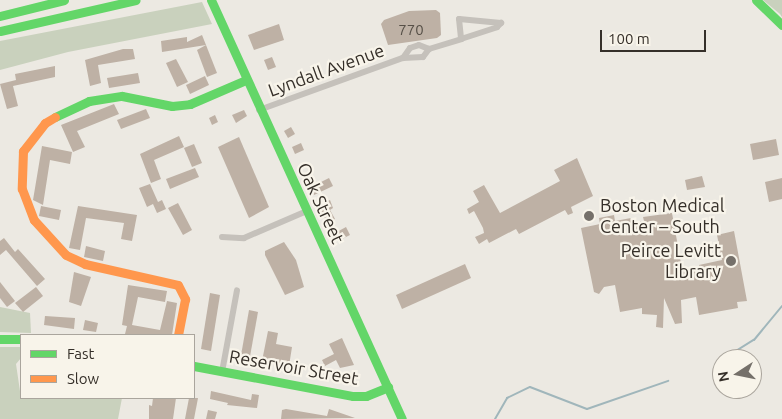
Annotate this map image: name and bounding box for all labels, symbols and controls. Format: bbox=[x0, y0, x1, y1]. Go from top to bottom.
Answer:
scale bar bbox=[602, 20, 708, 52]
house number: 770 bbox=[398, 21, 424, 39]
text: 100 m bbox=[608, 30, 650, 47]
street label: Lyndall Avenue bbox=[265, 39, 387, 101]
street label: Oak Street bbox=[293, 159, 349, 247]
place label: Boston Medical Center – South bbox=[600, 195, 725, 238]
marker: Boston Medical Center – South bbox=[582, 209, 596, 223]
place label: Peirce Levitt Library bbox=[621, 240, 721, 282]
marker: Peirce Levitt Library bbox=[725, 255, 737, 267]
legend bbox=[20, 334, 195, 399]
text: Fast bbox=[67, 345, 94, 362]
street label: Reservoir Street bbox=[228, 345, 360, 389]
north arrow bbox=[712, 349, 762, 399]
text: Slow bbox=[67, 370, 99, 387]
text: N bbox=[714, 370, 732, 383]

